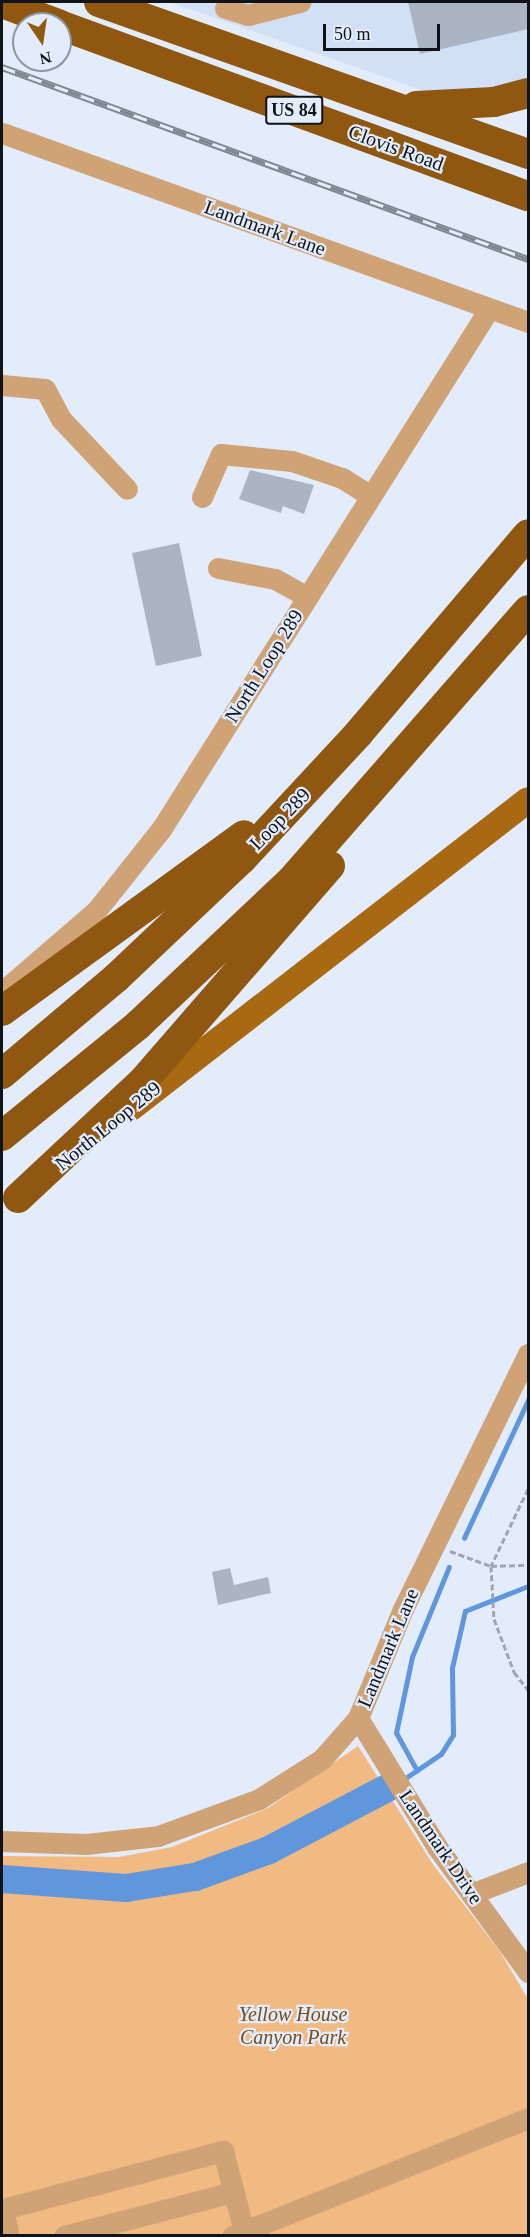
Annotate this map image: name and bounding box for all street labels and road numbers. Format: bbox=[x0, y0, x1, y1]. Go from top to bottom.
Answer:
road number: US 84 bbox=[264, 95, 324, 125]
street label: Clovis Road bbox=[345, 120, 447, 176]
street label: Landmark Lane bbox=[201, 195, 329, 261]
street label: North Loop 289 bbox=[220, 605, 308, 727]
street label: Loop 289 bbox=[245, 783, 315, 855]
street label: North Loop 289 bbox=[50, 1076, 166, 1176]
street label: Landmark Lane bbox=[352, 1585, 424, 1711]
street label: Landmark Drive bbox=[394, 1785, 488, 1909]

